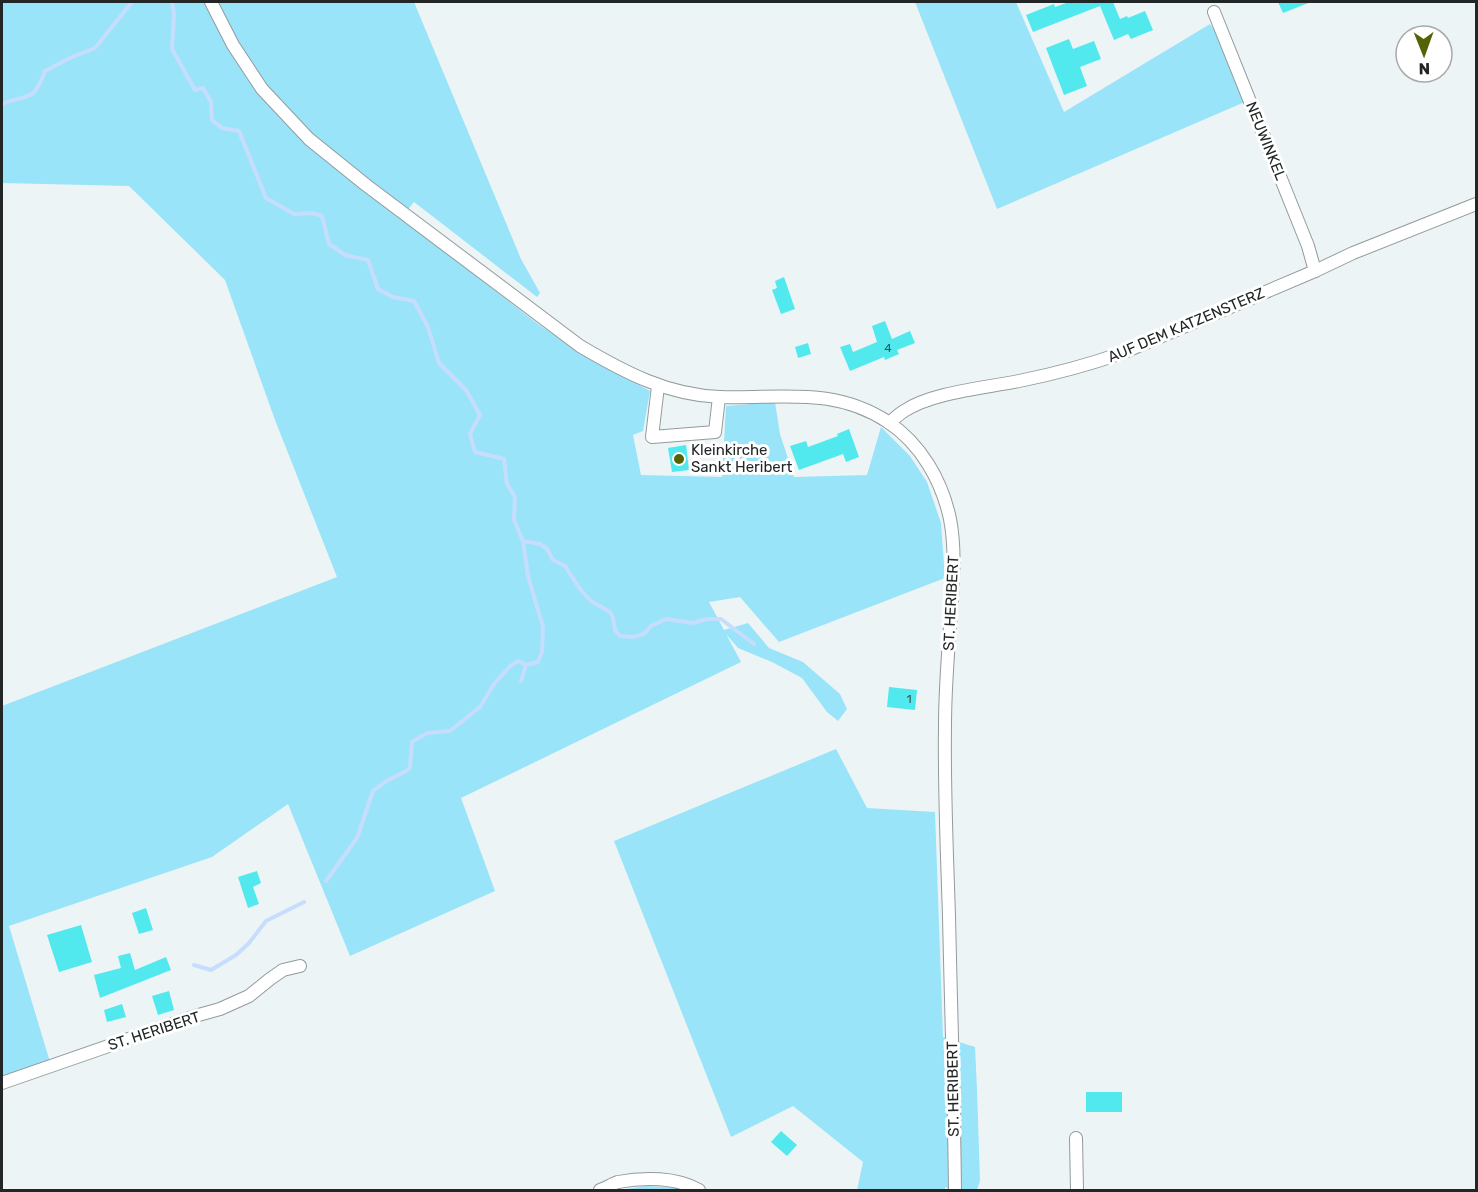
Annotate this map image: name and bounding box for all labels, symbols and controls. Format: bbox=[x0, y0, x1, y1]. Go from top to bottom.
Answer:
north arrow bbox=[1394, 24, 1454, 84]
text: N bbox=[1418, 59, 1430, 78]
street label: NEUWINKEL bbox=[1242, 99, 1290, 183]
street label: AUF DEM KATZENSTERZ bbox=[1105, 284, 1267, 366]
house number: 4 bbox=[884, 341, 892, 355]
place label: Kleinkirche Sankt Heribert bbox=[691, 441, 792, 476]
marker: Kleinkirche Sankt Heribert bbox=[672, 452, 686, 466]
street label: ST. HERIBERT bbox=[940, 554, 963, 651]
house number: 1 bbox=[906, 692, 912, 706]
street label: ST. HERIBERT bbox=[106, 1008, 203, 1054]
street label: ST. HERIBERT bbox=[943, 1041, 963, 1137]

